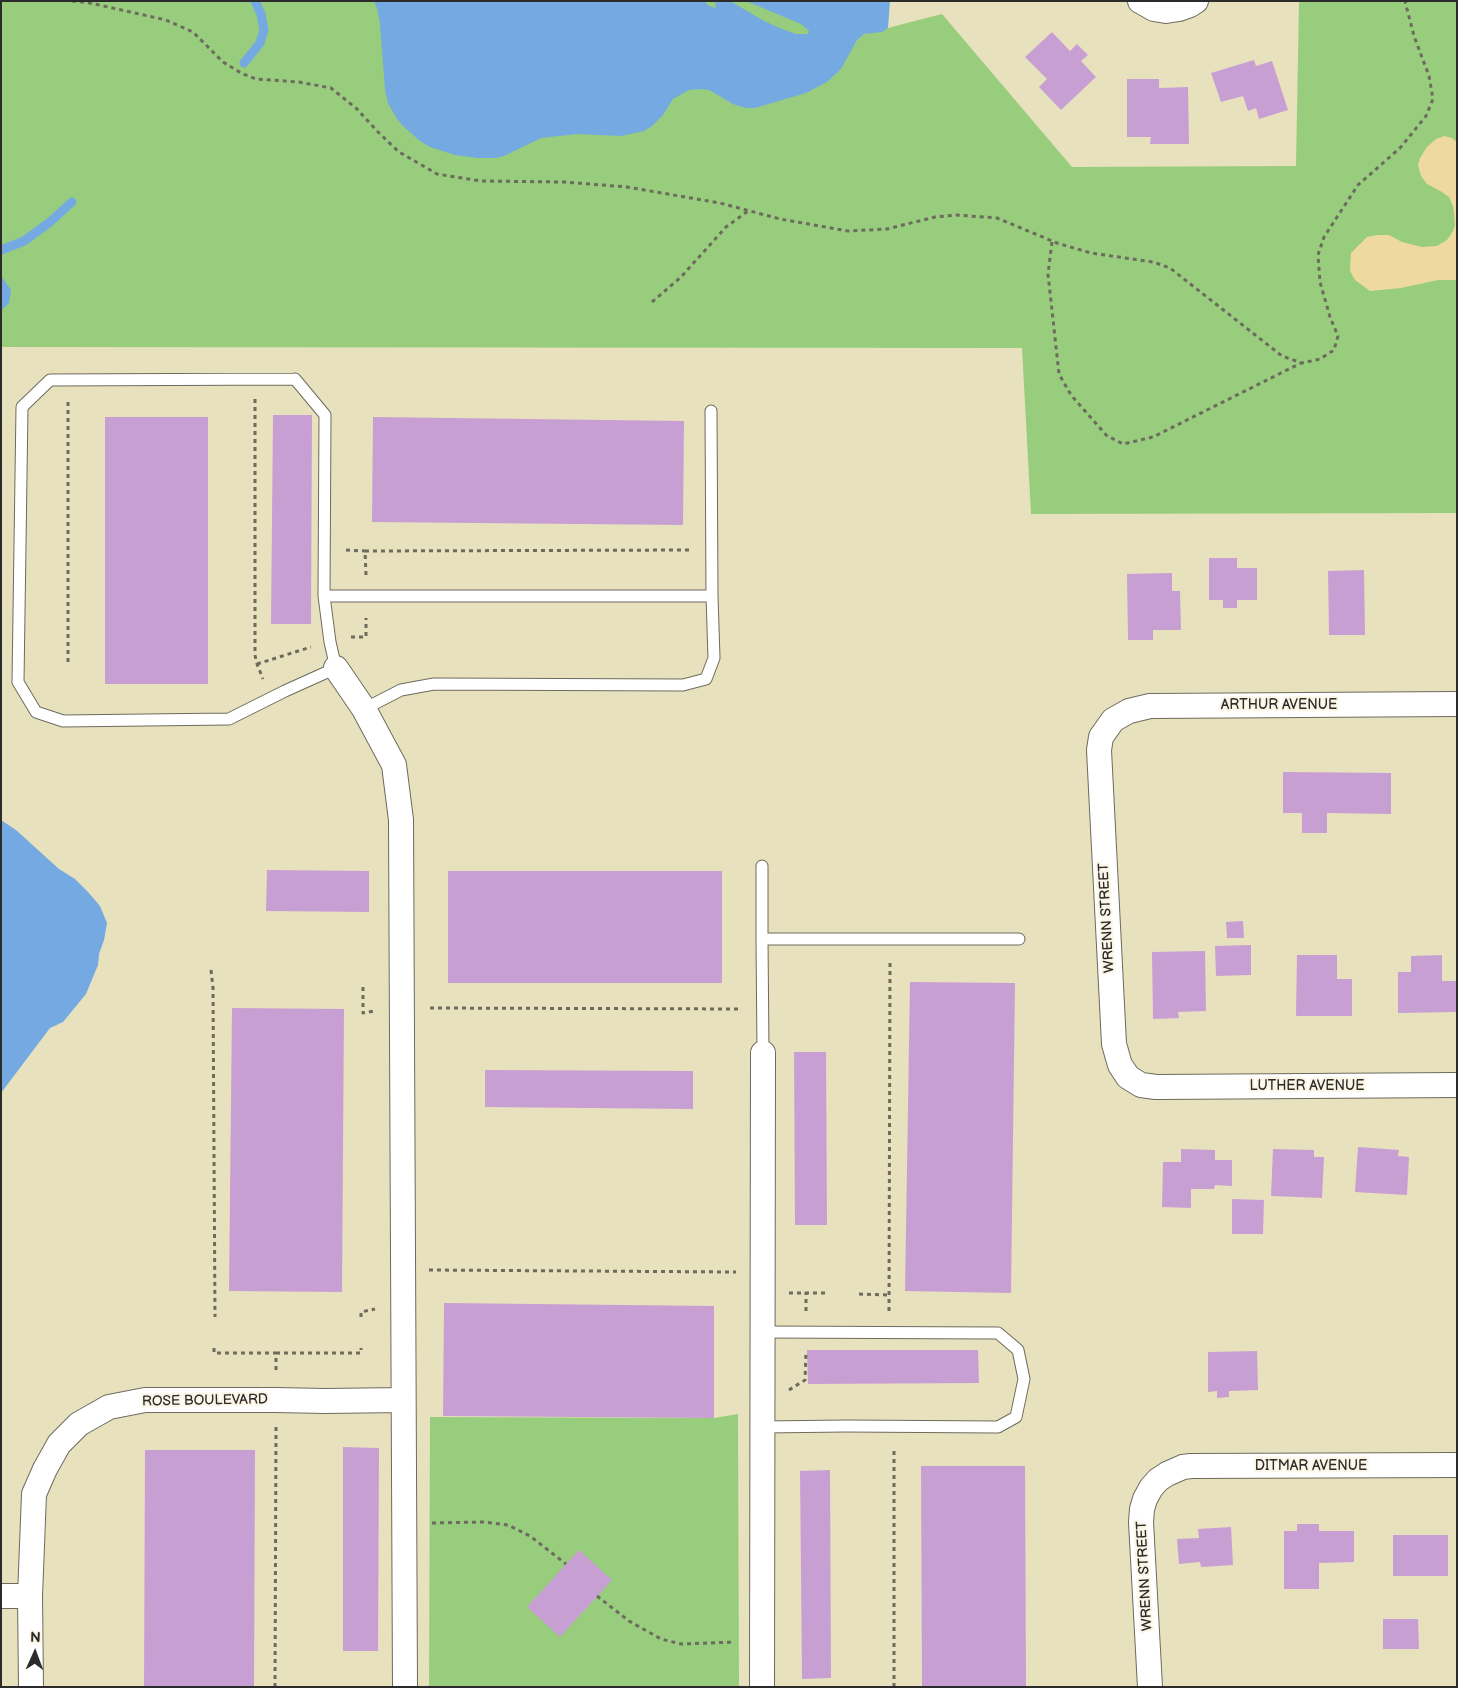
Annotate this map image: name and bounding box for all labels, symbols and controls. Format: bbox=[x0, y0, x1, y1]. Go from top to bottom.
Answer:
street label: ARTHUR AVENUE bbox=[1221, 697, 1337, 713]
street label: WRENN STREET bbox=[1096, 863, 1118, 973]
street label: LUTHER AVENUE bbox=[1249, 1078, 1365, 1094]
street label: ROSE BOULEVARD bbox=[142, 1392, 268, 1410]
street label: DITMAR AVENUE bbox=[1255, 1458, 1367, 1474]
street label: WRENN STREET bbox=[1134, 1521, 1156, 1631]
north arrow bbox=[10, 1628, 60, 1678]
text: N bbox=[30, 1629, 41, 1646]

